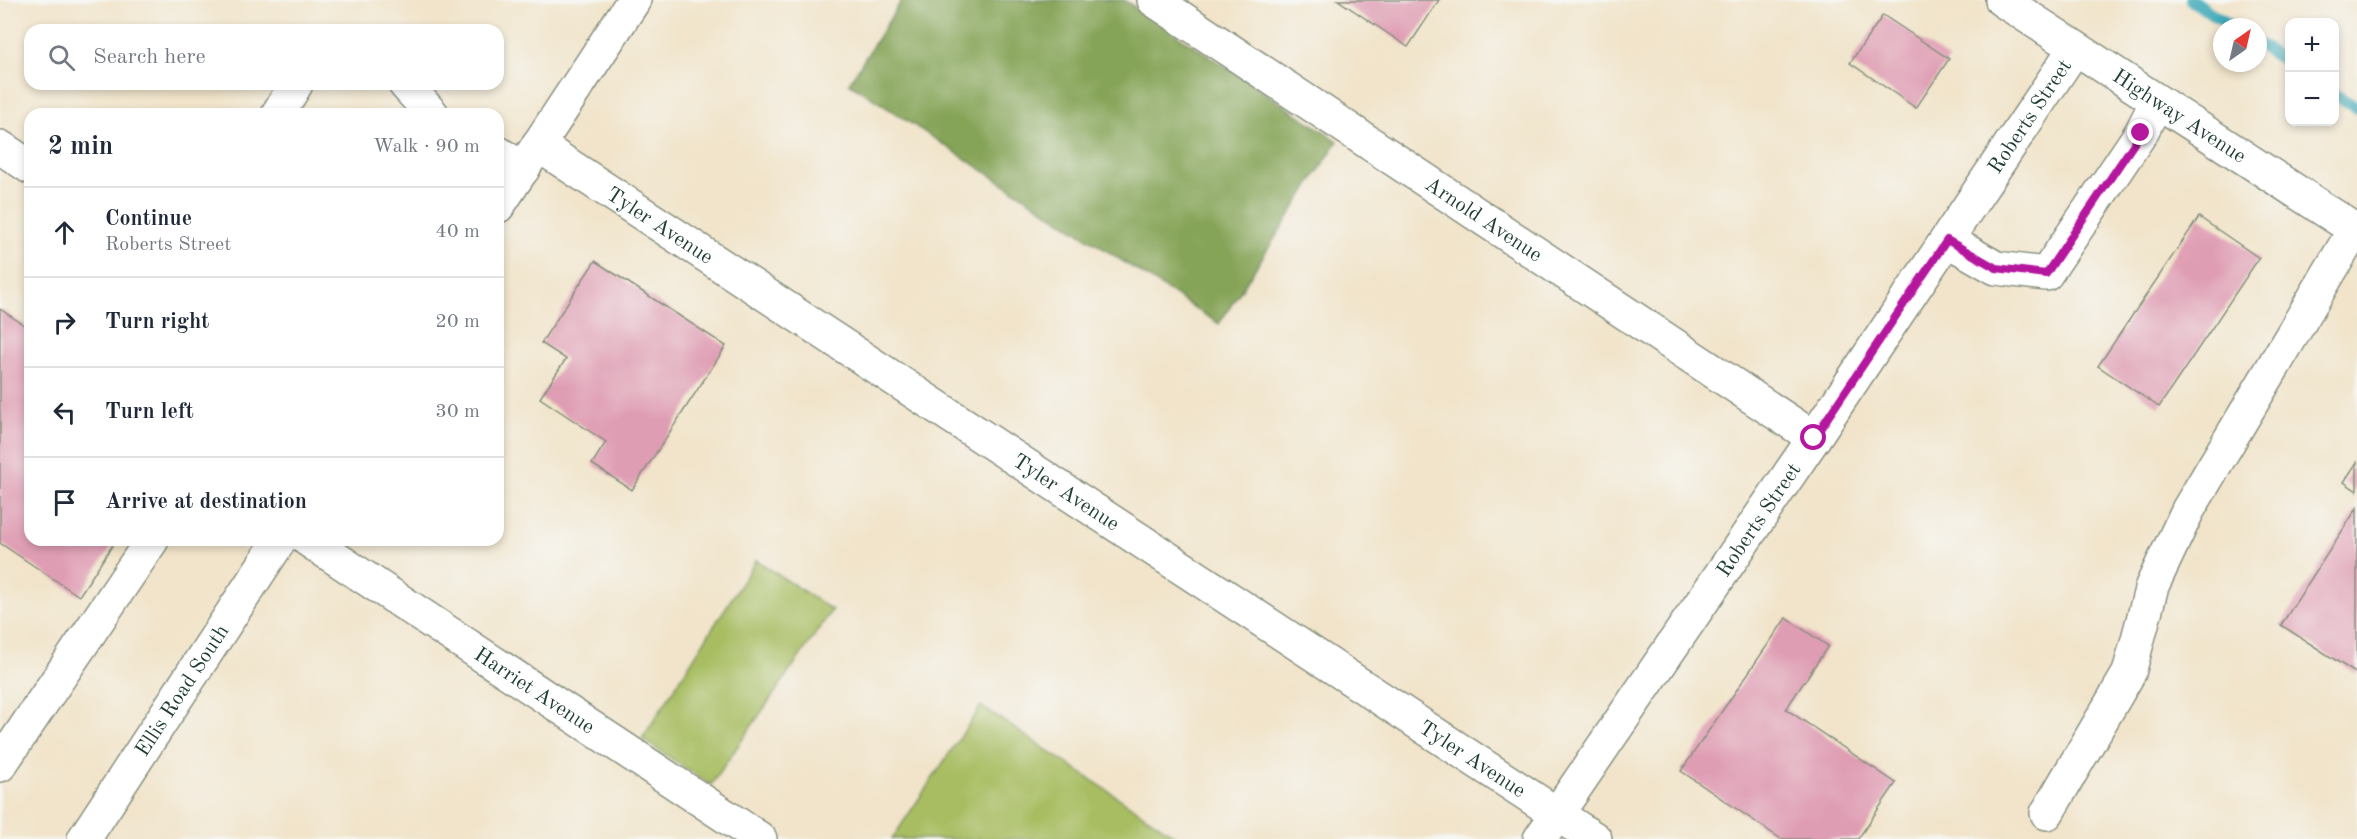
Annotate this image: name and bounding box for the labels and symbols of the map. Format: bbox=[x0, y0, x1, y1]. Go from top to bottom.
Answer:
north arrow bbox=[2213, 18, 2267, 72]
street label: Roberts Street bbox=[1985, 56, 2076, 178]
street label: Highway Avenue bbox=[2108, 66, 2249, 168]
route end bbox=[2127, 119, 2153, 145]
street label: Arnold Avenue bbox=[1421, 174, 1545, 266]
street label: Tyler Avenue bbox=[602, 184, 716, 269]
route start bbox=[1800, 424, 1826, 450]
street label: Tyler Avenue bbox=[1008, 451, 1123, 536]
street label: Roberts Street bbox=[1713, 460, 1806, 581]
street label: Ellis Road South bbox=[132, 621, 233, 761]
street label: Harriet Avenue bbox=[470, 644, 598, 739]
street label: Tyler Avenue bbox=[1415, 717, 1529, 802]

